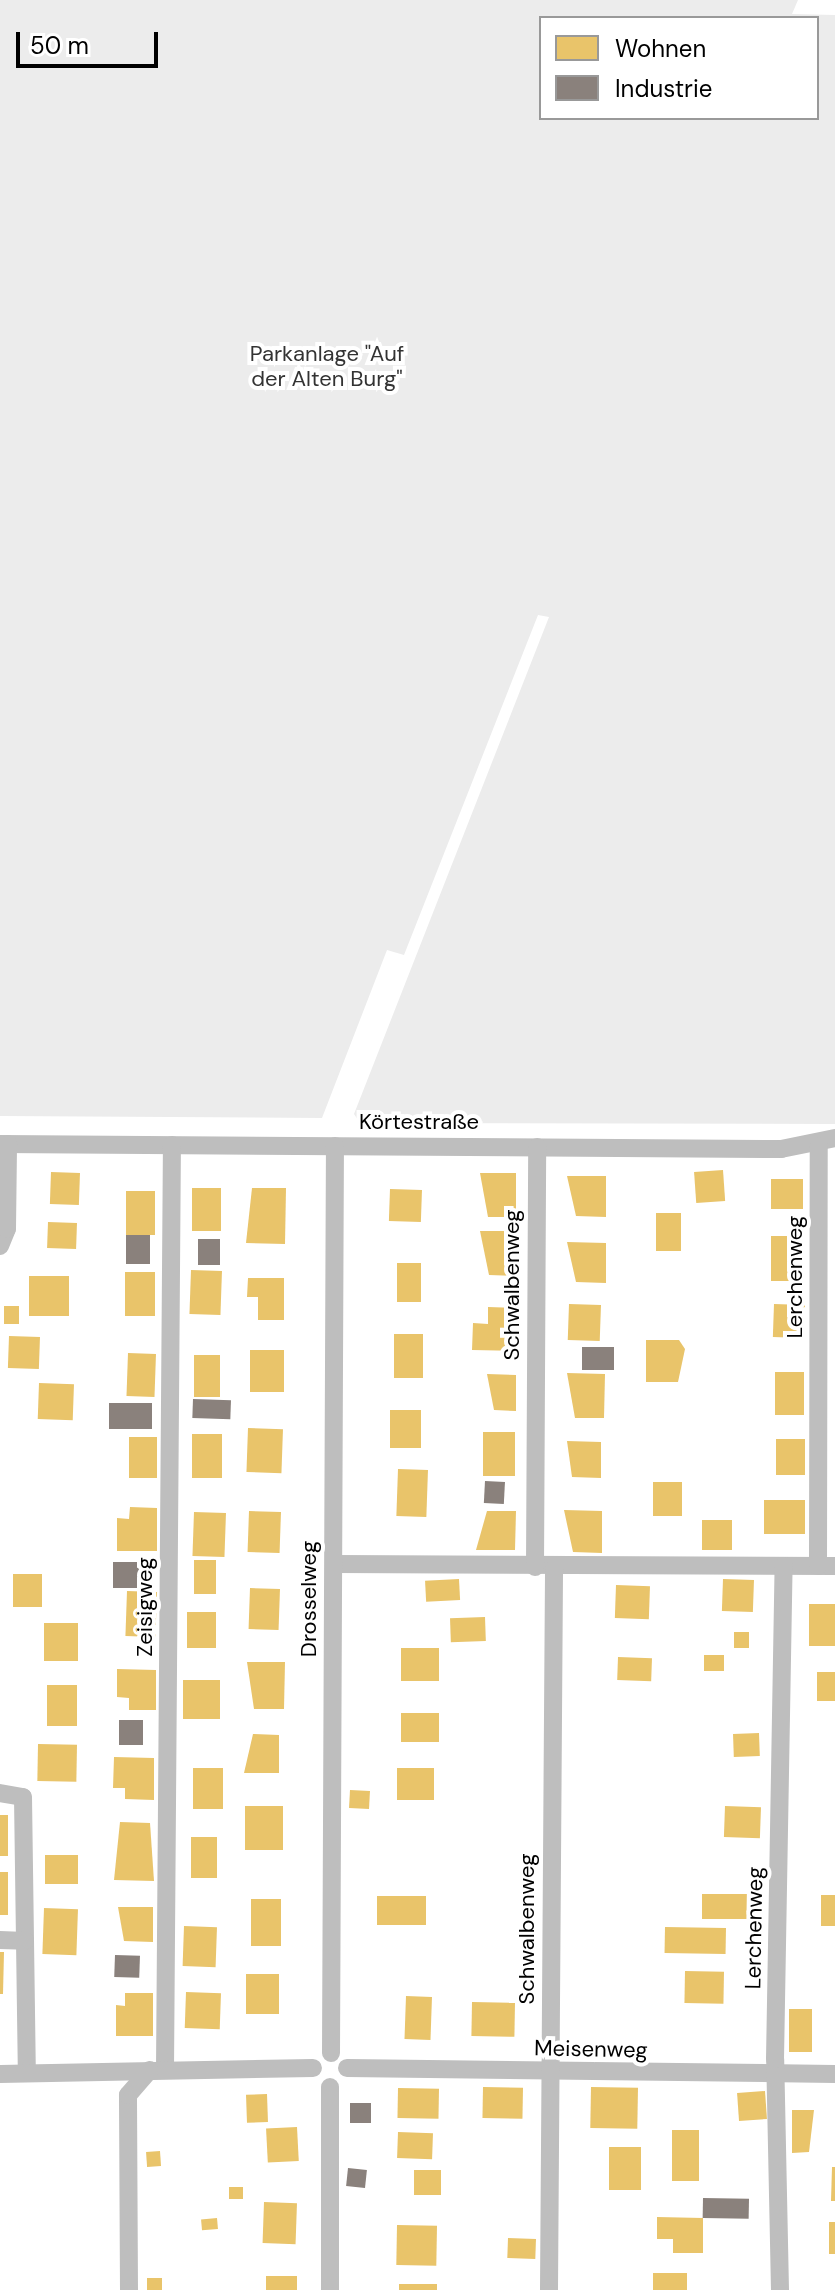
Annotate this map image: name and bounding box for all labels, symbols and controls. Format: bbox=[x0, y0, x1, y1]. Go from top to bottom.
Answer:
scale bar bbox=[20, 16, 162, 66]
legend bbox=[539, 16, 819, 120]
text: 50 m bbox=[30, 30, 89, 61]
text: Wohnen bbox=[615, 33, 706, 64]
text: Industrie bbox=[615, 73, 712, 104]
park label: Parkanlage "Auf der Alten Burg" bbox=[250, 340, 404, 392]
street label: Körtestraße bbox=[359, 1109, 479, 1135]
street label: Schwalbenweg bbox=[499, 1209, 525, 1361]
street label: Lerchenweg bbox=[782, 1216, 808, 1338]
street label: Drosselweg bbox=[296, 1541, 322, 1657]
street label: Zeisigweg bbox=[132, 1557, 158, 1657]
street label: Schwalbenweg bbox=[514, 1853, 540, 2005]
street label: Lerchenweg bbox=[740, 1866, 768, 1990]
street label: Meisenweg bbox=[534, 2035, 648, 2063]

